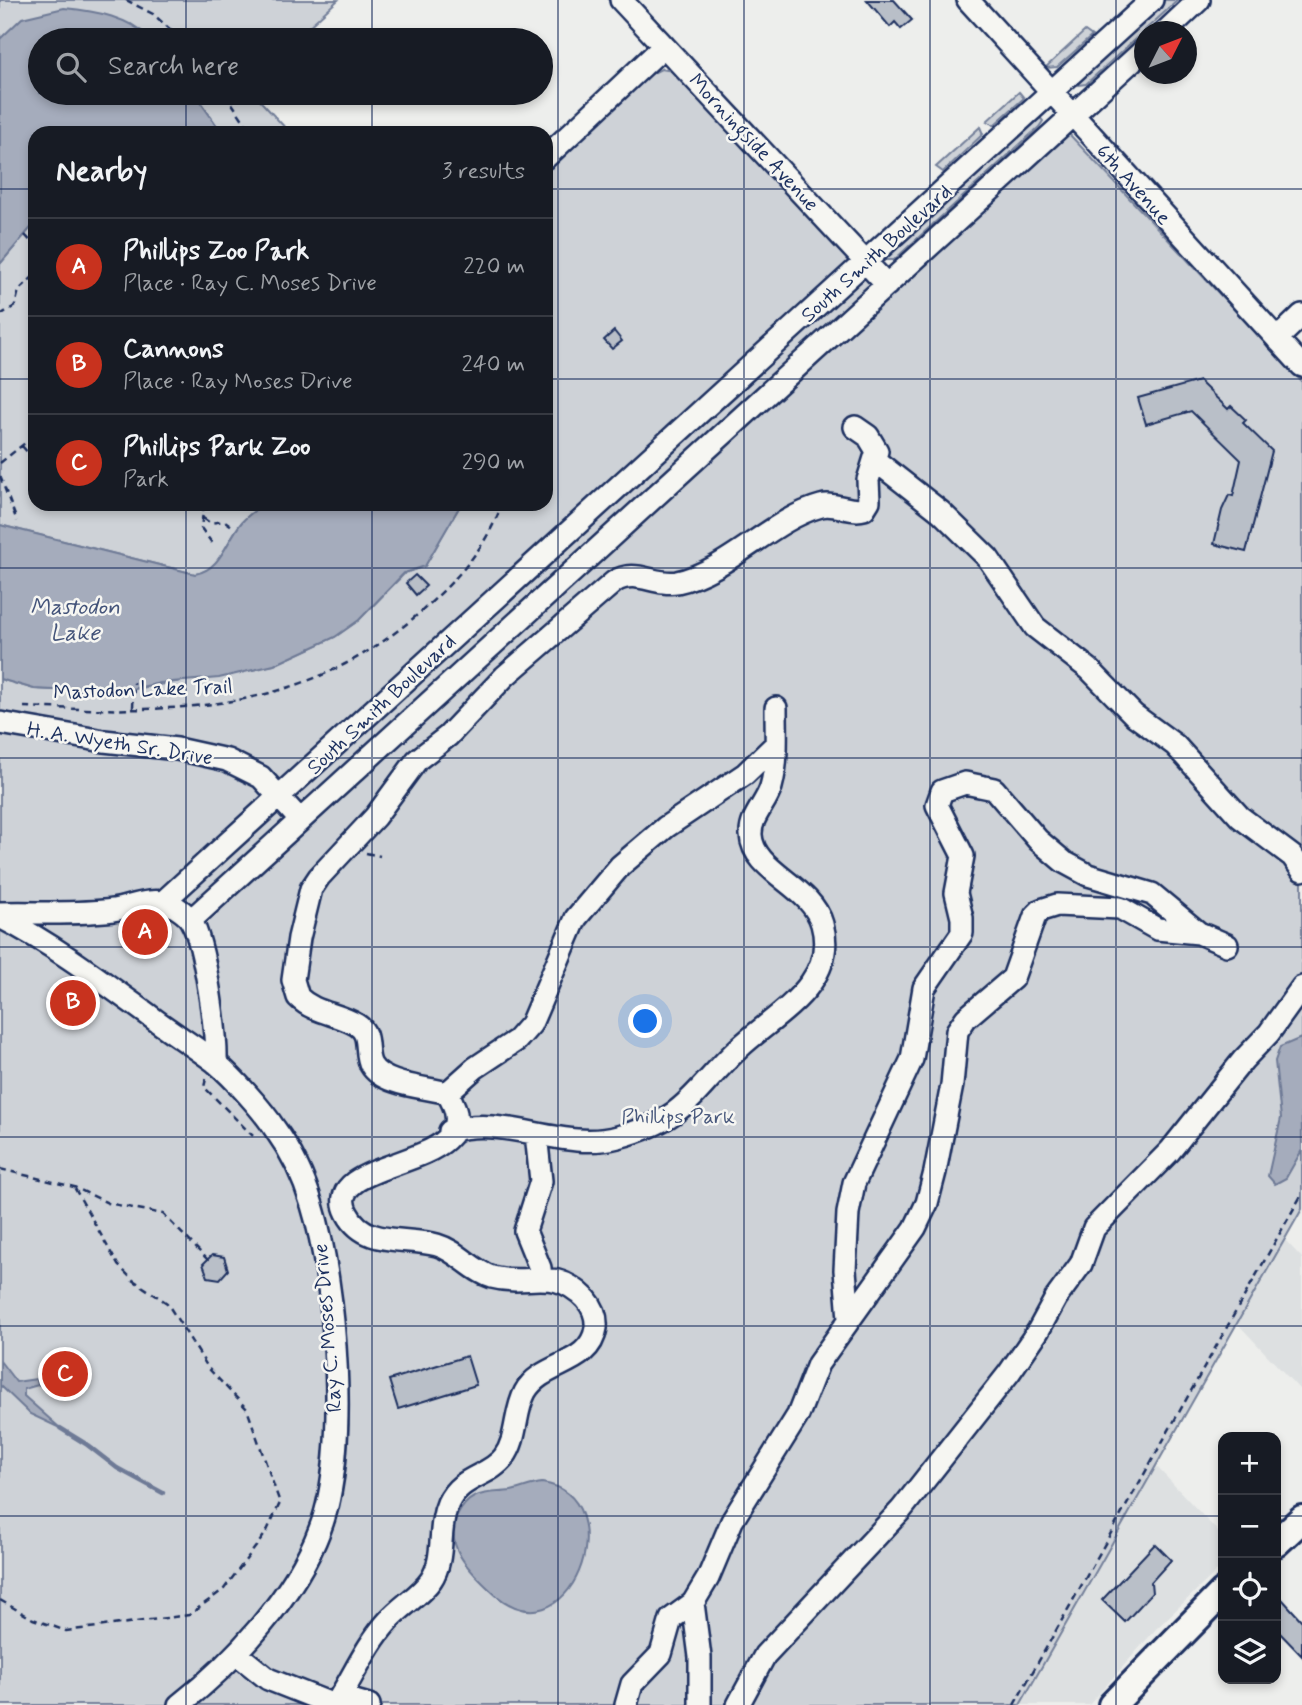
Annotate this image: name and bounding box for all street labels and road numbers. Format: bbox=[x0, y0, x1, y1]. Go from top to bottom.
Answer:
street label: Morningside Avenue bbox=[680, 68, 825, 219]
street label: 6th Avenue bbox=[1089, 138, 1177, 231]
street label: South Smith Boulevard bbox=[795, 178, 958, 329]
street label: South Smith Boulevard bbox=[301, 628, 462, 781]
street label: Mastodon Lake Trail bbox=[53, 673, 233, 707]
street label: H. A. Wyeth Sr. Drive bbox=[25, 715, 215, 772]
street label: Ray C. Moses Drive bbox=[307, 1242, 349, 1413]

